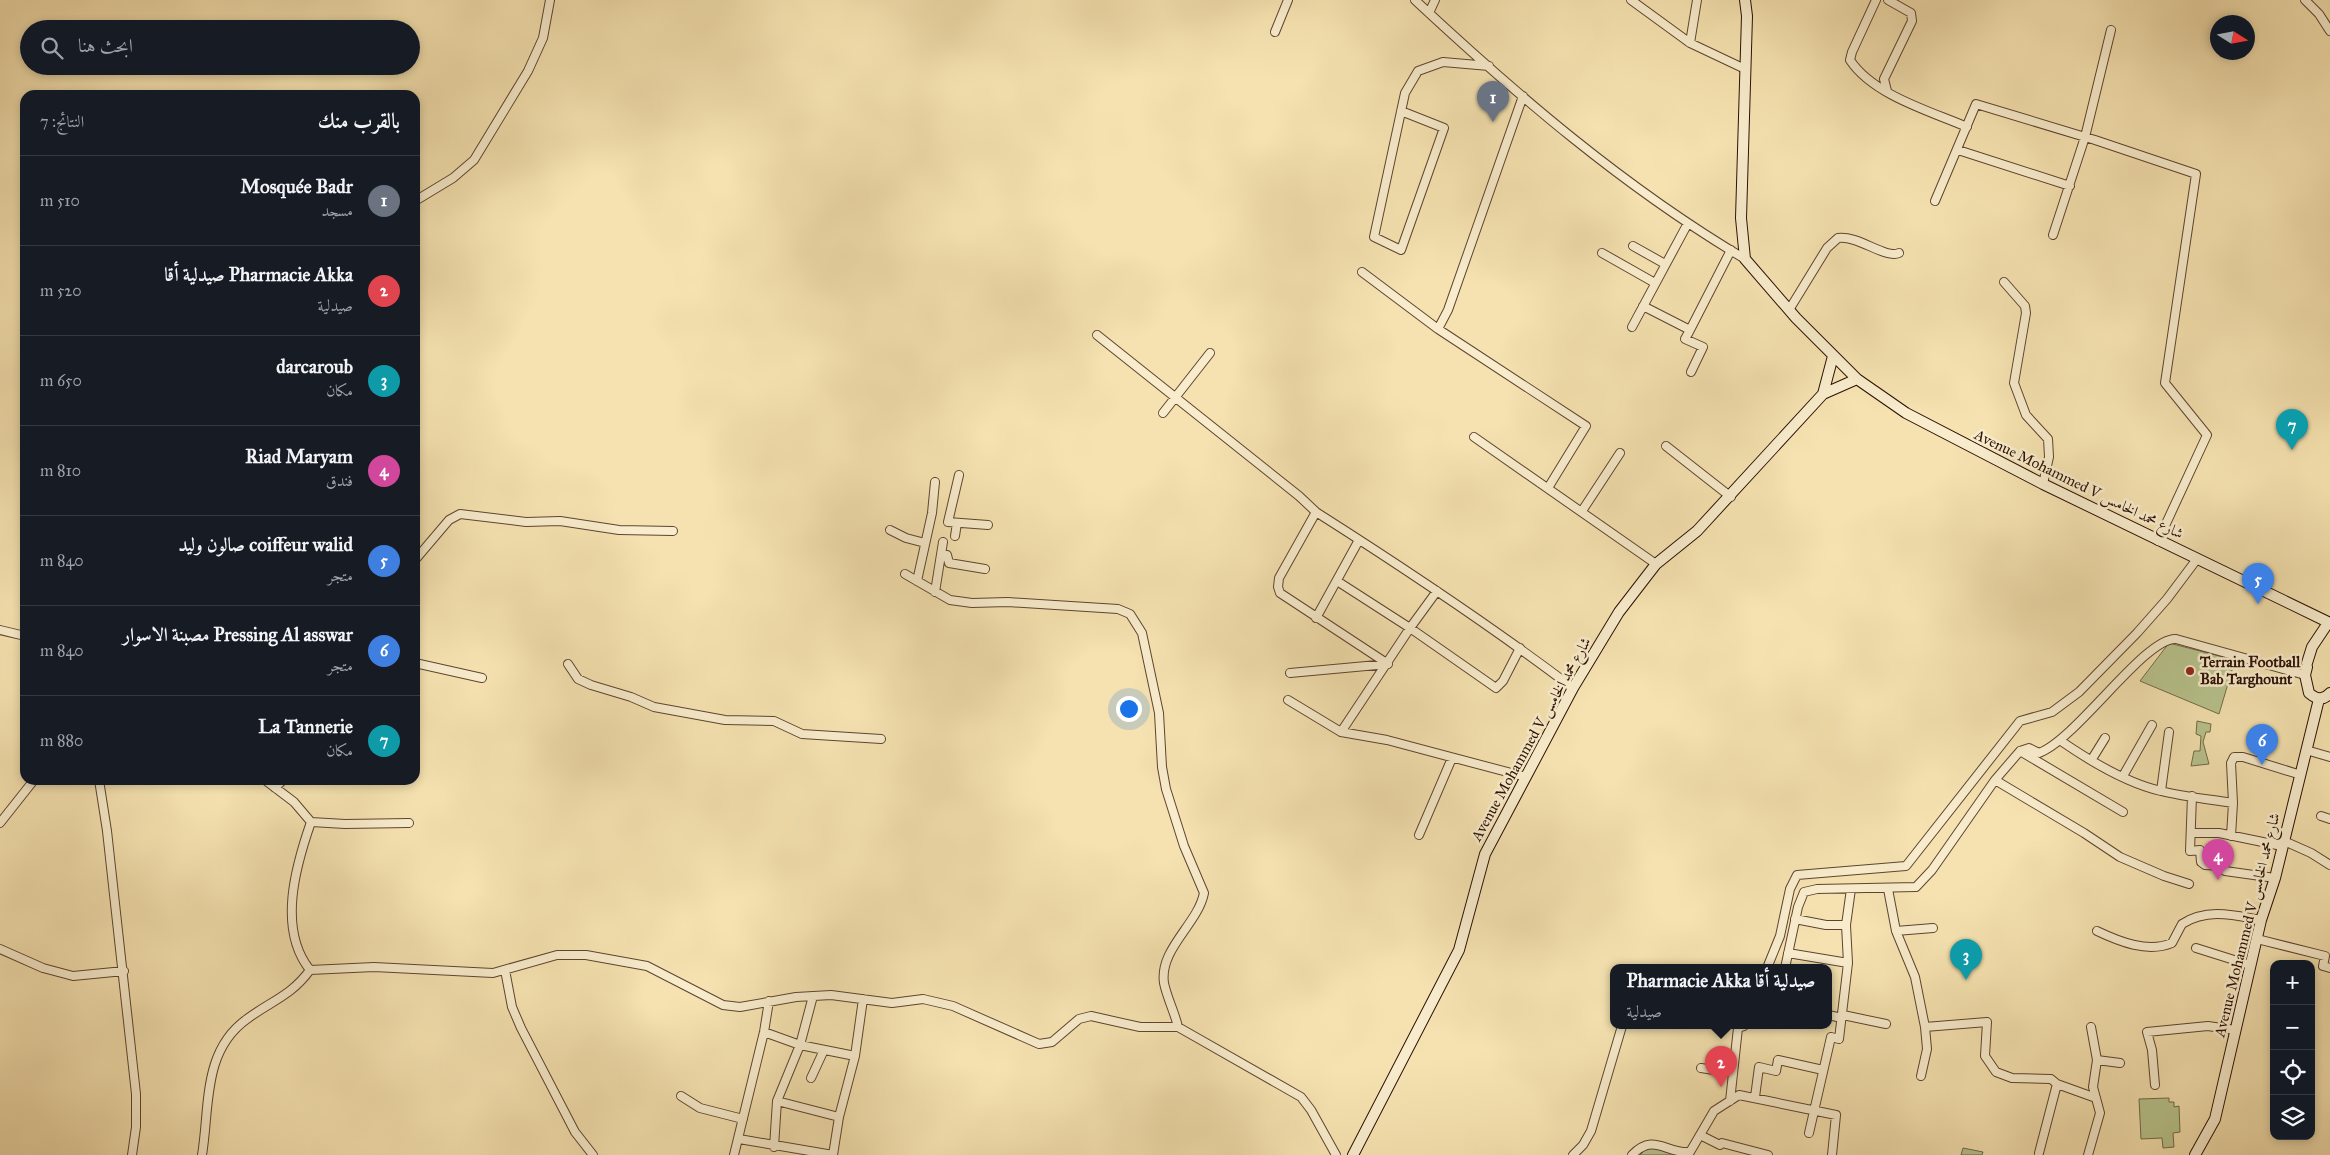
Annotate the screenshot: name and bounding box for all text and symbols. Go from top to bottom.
north arrow [2210,15,2255,60]
search box [20,20,420,75]
icon: search [38,34,66,62]
text: ابحث هنا [78,34,133,57]
pin: 1 [1477,81,1509,122]
text: بالقرب منك [318,108,400,134]
text: النتائج: 7 [40,112,84,131]
text: Mosquée Badr [241,175,353,198]
text: 510 m [40,191,80,210]
text: 1 [381,191,387,210]
text: مسجد [322,201,353,220]
text: Pharmacie Akka صيدلية أقا [164,263,353,286]
text: 520 m [40,281,82,300]
text: 2 [380,281,388,300]
text: صيدلية [318,296,353,315]
text: darcaroub [276,355,353,378]
text: 650 m [40,371,82,390]
text: 3 [381,371,387,390]
text: مكان [326,381,353,400]
pin: 7 [2276,409,2308,450]
street label: Avenue Mohammed V شارع محمد الخامس [1969,425,2186,546]
text: Riad Maryam [245,445,353,468]
text: 810 m [40,461,81,480]
text: 4 [380,461,388,480]
text: فندق [326,471,353,490]
text: coiffeur walid صالون وليد [178,533,353,556]
text: 840 m [40,551,84,570]
text: 5 [380,551,388,570]
pin: 5 [2242,563,2274,604]
text: متجر [328,566,353,585]
text: Pressing Al asswar مصبنة الاسوار [122,623,353,646]
street label: Avenue Mohammed V شارع محمد الخامس [1467,634,1598,847]
text: 840 m [40,641,84,660]
text: 6 [380,641,388,660]
place label: Terrain Football Bab Targhount [2199,653,2301,689]
text: متجر [328,656,353,675]
marker: Terrain Football Bab Targhount [2184,665,2196,677]
your location [1116,696,1142,722]
text: La Tannerie [258,715,353,738]
pin: 6 [2246,724,2278,765]
text: 880 m [40,731,83,750]
text: 7 [380,731,388,750]
text: مكان [326,741,353,760]
street label: Avenue Mohammed V شارع محمد الخامس [2210,811,2287,1041]
pin: 4 [2202,839,2234,880]
pin: 3 [1950,939,1982,980]
map controls [2270,960,2315,1140]
button: + [2270,960,2315,1005]
popup [1610,964,1832,1029]
text: Pharmacie Akka صيدلية أقا [1627,969,1815,992]
text: صيدلية [1627,1002,1662,1021]
button: − [2270,1005,2315,1050]
pin: 2 [1705,1046,1737,1087]
button: locate [2270,1050,2315,1095]
button: layers [2270,1095,2315,1140]

